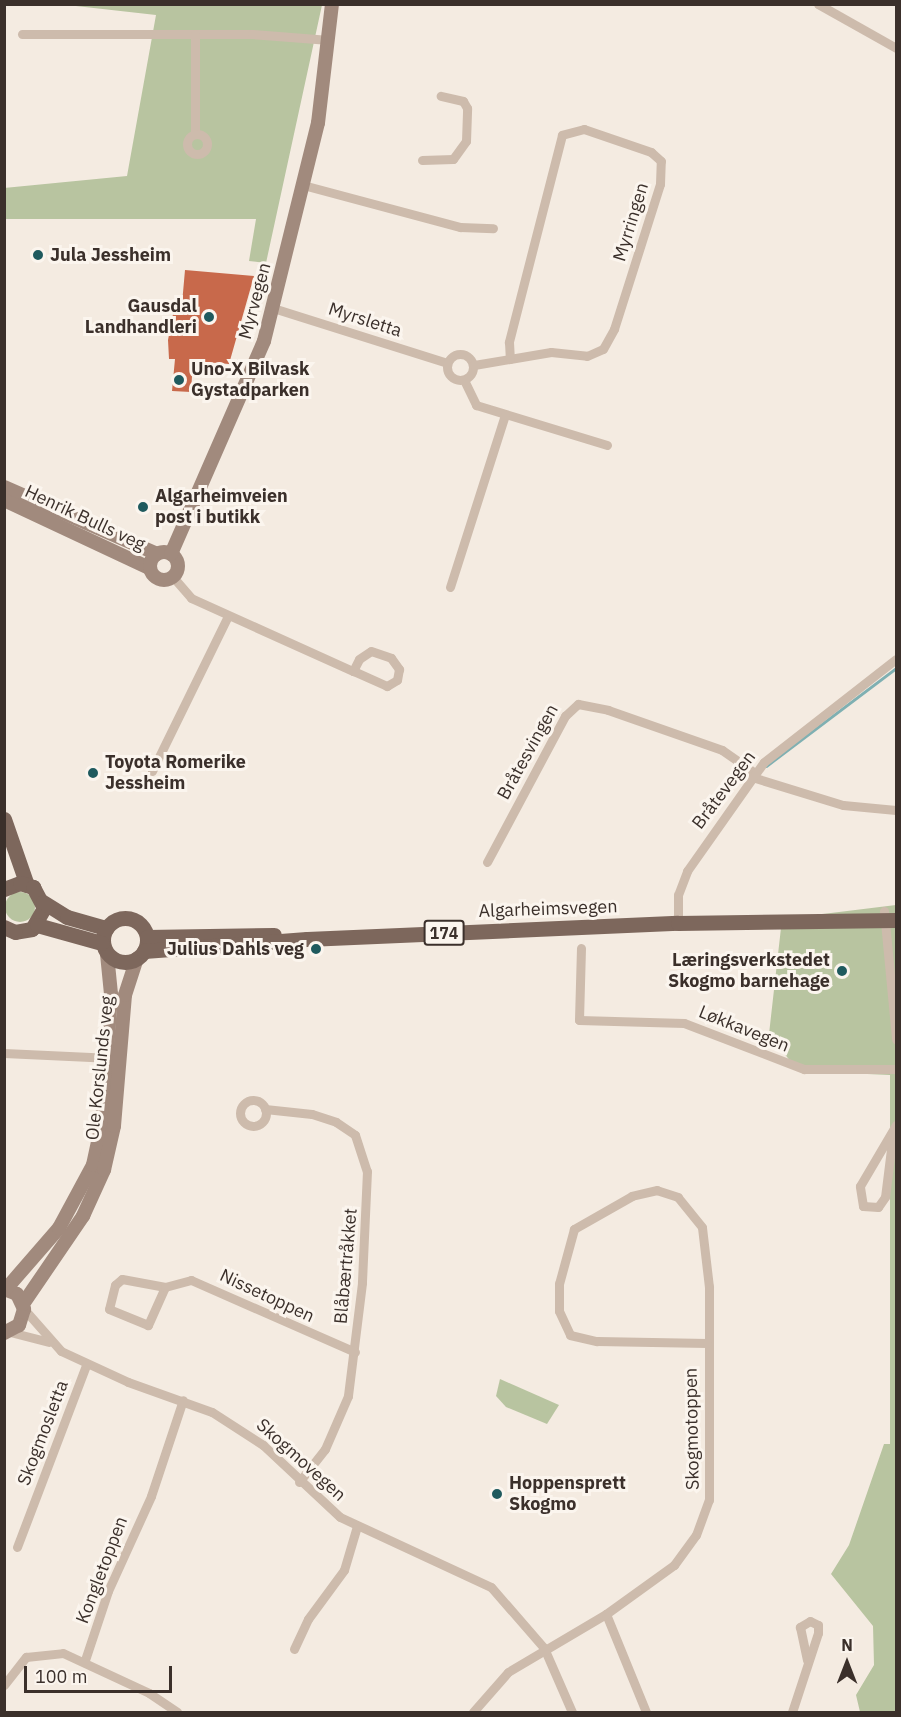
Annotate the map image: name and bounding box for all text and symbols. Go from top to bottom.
street label: Myrringen [609,180,653,264]
place label: Jula Jessheim [50,244,171,266]
marker: Jula Jessheim [31,248,45,262]
street label: Myrvegen [234,260,276,342]
place label: Gausdal Landhandleri [85,296,197,338]
street label: Myrsletta [326,298,404,342]
marker: Gausdal Landhandleri [202,310,216,324]
place label: Uno-X Bilvask Gystadparken [191,359,310,401]
marker: Uno-X Bilvask Gystadparken [172,373,186,387]
street label: Henrik Bulls veg [21,481,149,555]
place label: Algarheimveien post i butikk [155,486,288,528]
marker: Algarheimveien post i butikk [136,500,150,514]
street label: Bråtesvingen [493,701,563,803]
street label: Bråtevegen [688,747,760,833]
place label: Toyota Romerike Jessheim [105,752,246,795]
marker: Toyota Romerike Jessheim [86,766,100,780]
street label: Algarheimsvegen [478,896,618,922]
road number: 174 [423,920,465,946]
place label: Julius Dahls veg [167,938,304,960]
marker: Julius Dahls veg [309,942,323,956]
place label: Læringsverkstedet Skogmo barnehage [668,950,830,992]
marker: Læringsverkstedet Skogmo barnehage [835,964,849,978]
street label: Ole Korslunds veg [82,995,118,1141]
street label: Løkkavegen [696,1001,792,1057]
street label: Blåbærtråkket [330,1207,362,1325]
street label: Nissetoppen [216,1265,318,1327]
street label: Skogmotoppen [680,1368,704,1490]
street label: Skogmosletta [13,1377,73,1489]
street label: Skogmovegen [252,1414,350,1506]
place label: Hoppensprett Skogmo [509,1473,626,1516]
marker: Hoppensprett Skogmo [490,1487,504,1501]
street label: Kongletoppen [72,1513,132,1627]
north arrow [817,1633,877,1693]
text: N [841,1635,853,1655]
scale bar [27,1654,176,1692]
text: 100 m [35,1665,87,1688]

